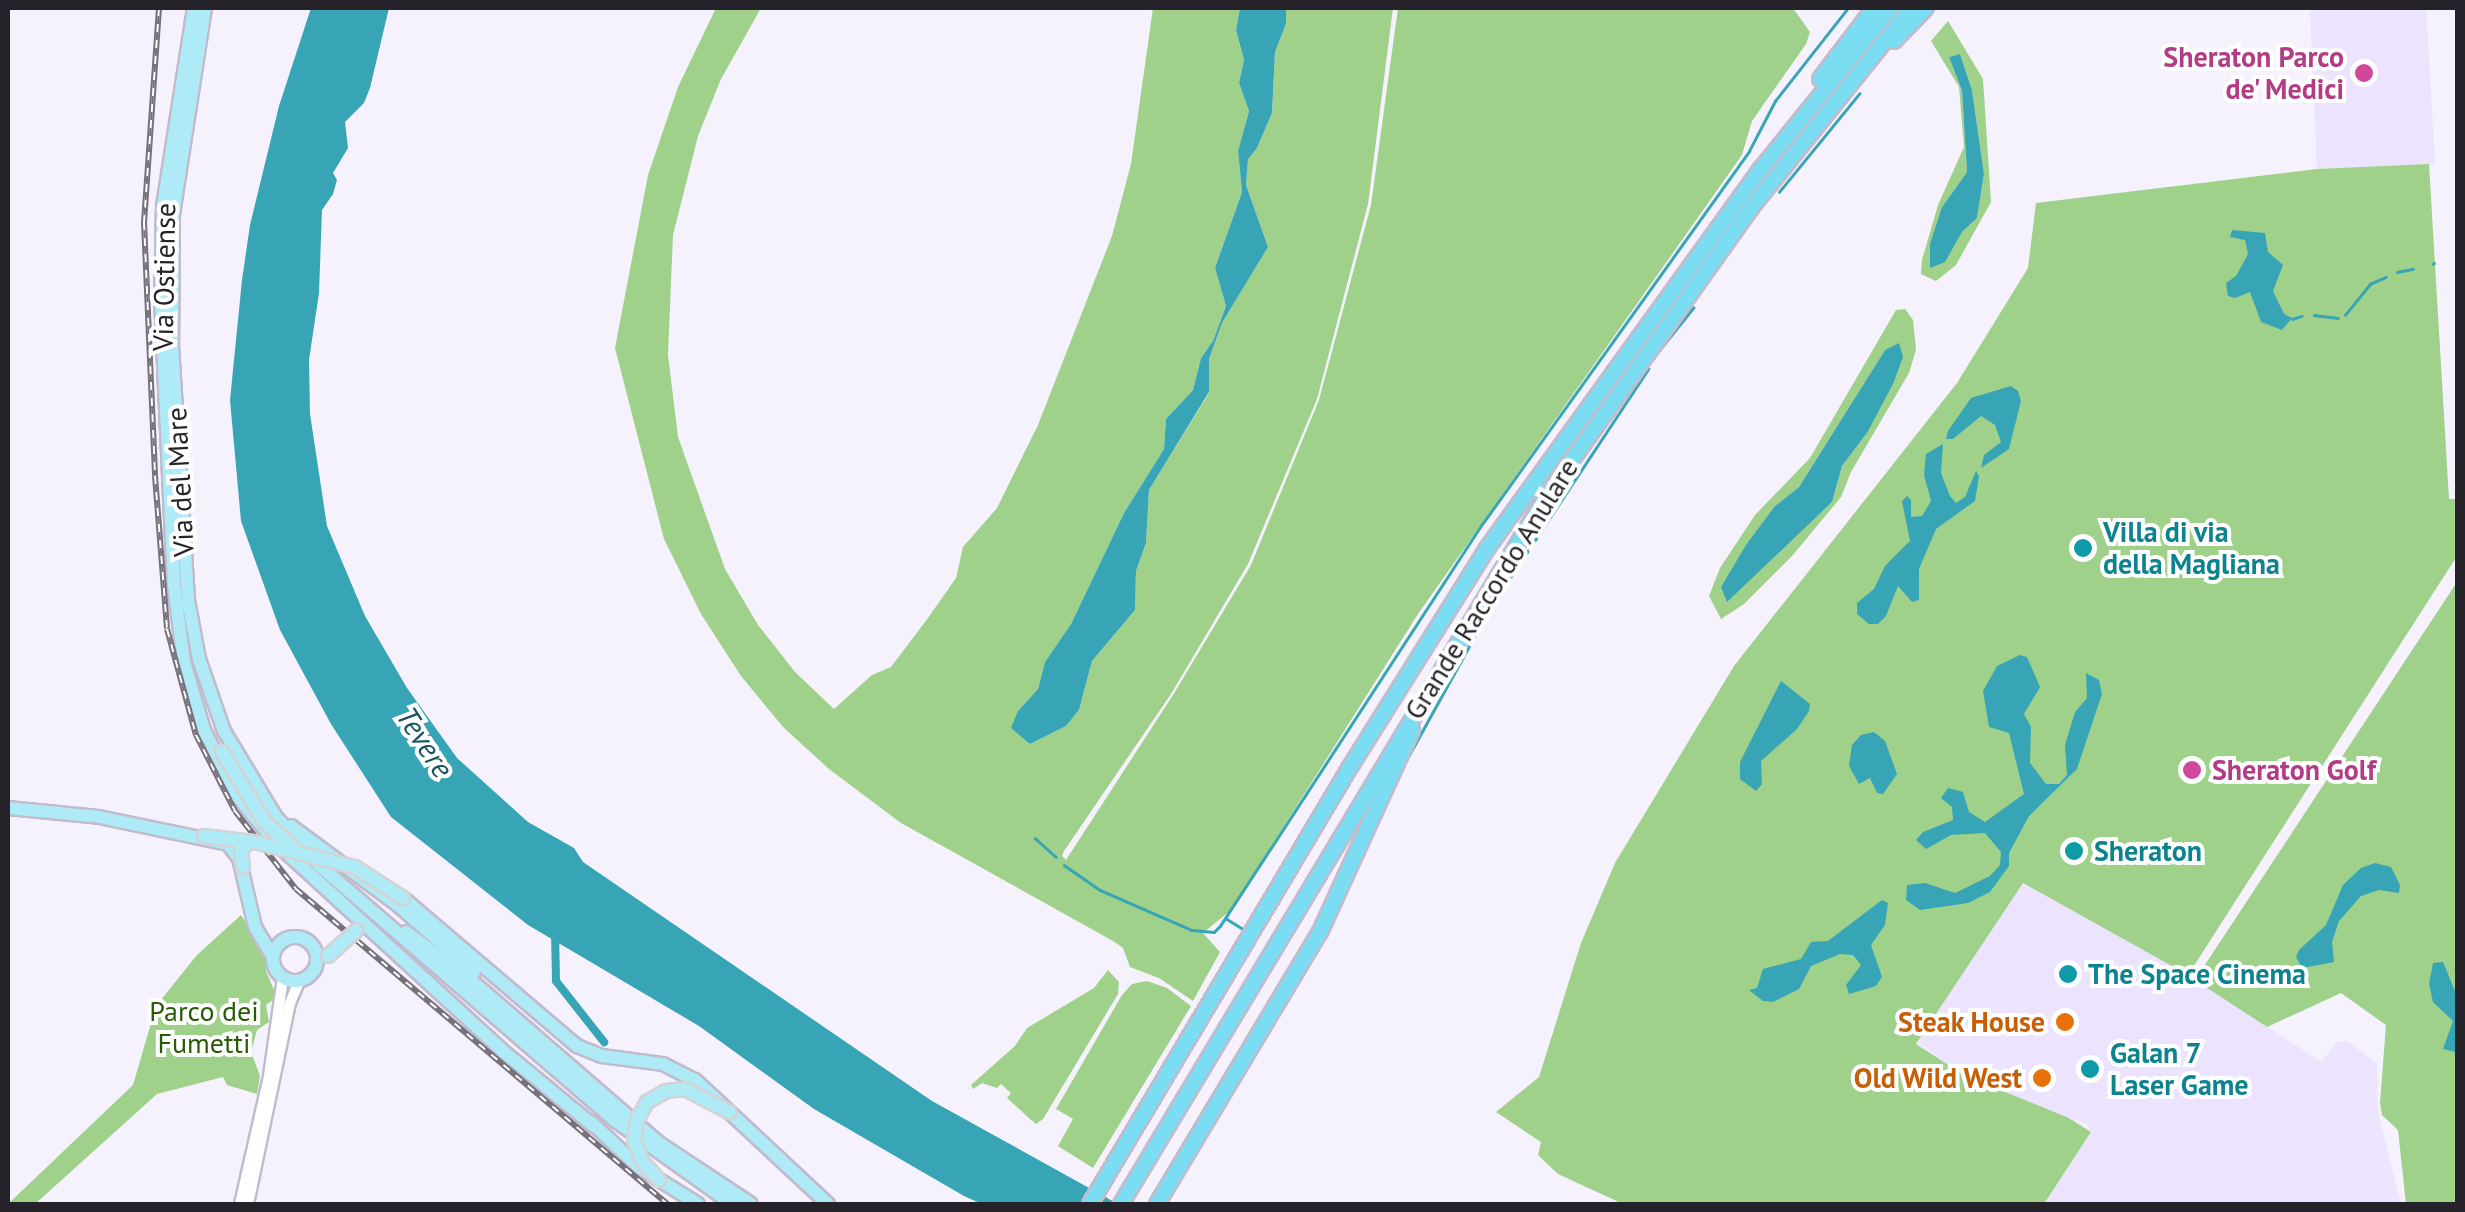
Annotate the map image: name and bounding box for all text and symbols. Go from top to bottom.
place label: Sheraton Parco de' Medici [2163,40,2344,106]
marker: Sheraton Parco de' Medici [2353,62,2375,84]
street label: Via Ostiense [146,203,182,351]
street label: Via del Mare [159,406,201,558]
street label: Grande Raccordo Anulare [1397,452,1585,726]
place label: Villa di via della Magliana [2103,515,2280,581]
marker: Villa di via della Magliana [2072,537,2094,559]
water label: Tevere [389,700,461,784]
place label: Sheraton Golf [2212,753,2376,787]
marker: Sheraton Golf [2181,759,2203,781]
place label: Sheraton [2094,834,2202,868]
marker: Sheraton [2063,840,2085,862]
place label: The Space Cinema [2088,957,2306,991]
marker: The Space Cinema [2057,963,2079,985]
park label: Parco dei Fumetti [149,994,259,1060]
place label: Steak House [1897,1005,2045,1039]
marker: Steak House [2054,1011,2076,1033]
place label: Galan 7 Laser Game [2110,1036,2249,1102]
marker: Galan 7 Laser Game [2079,1058,2101,1080]
place label: Old Wild West [1852,1061,2022,1095]
marker: Old Wild West [2031,1067,2053,1089]

